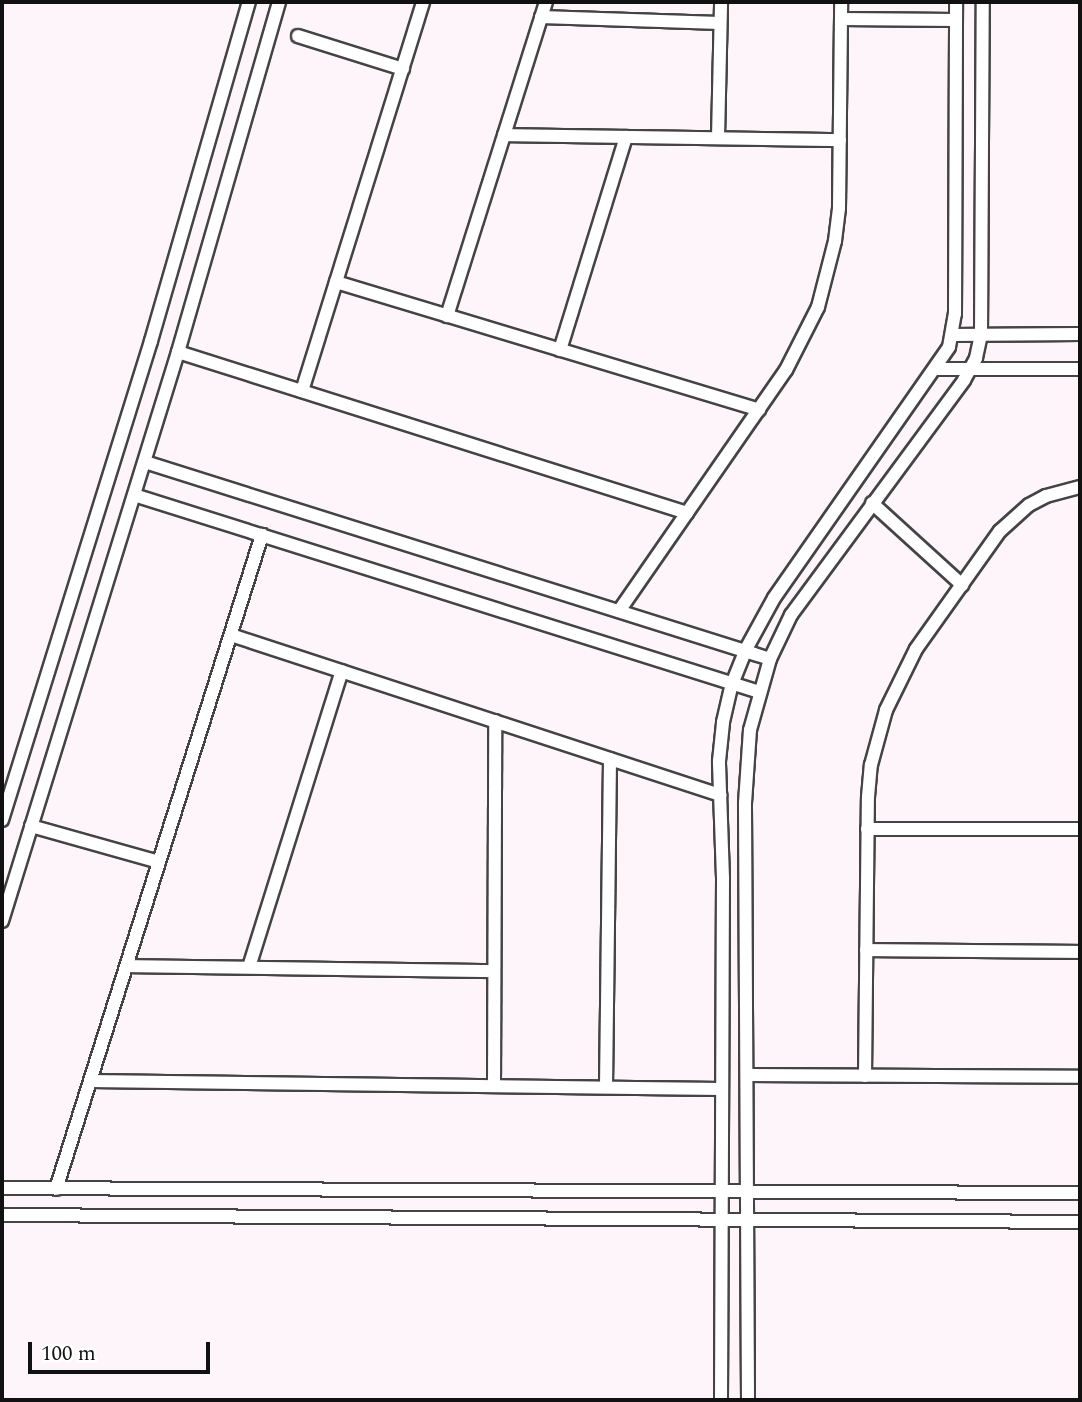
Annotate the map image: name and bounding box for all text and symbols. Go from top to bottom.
scale bar [32,1328,214,1372]
text: 100 m [41,1338,96,1370]

